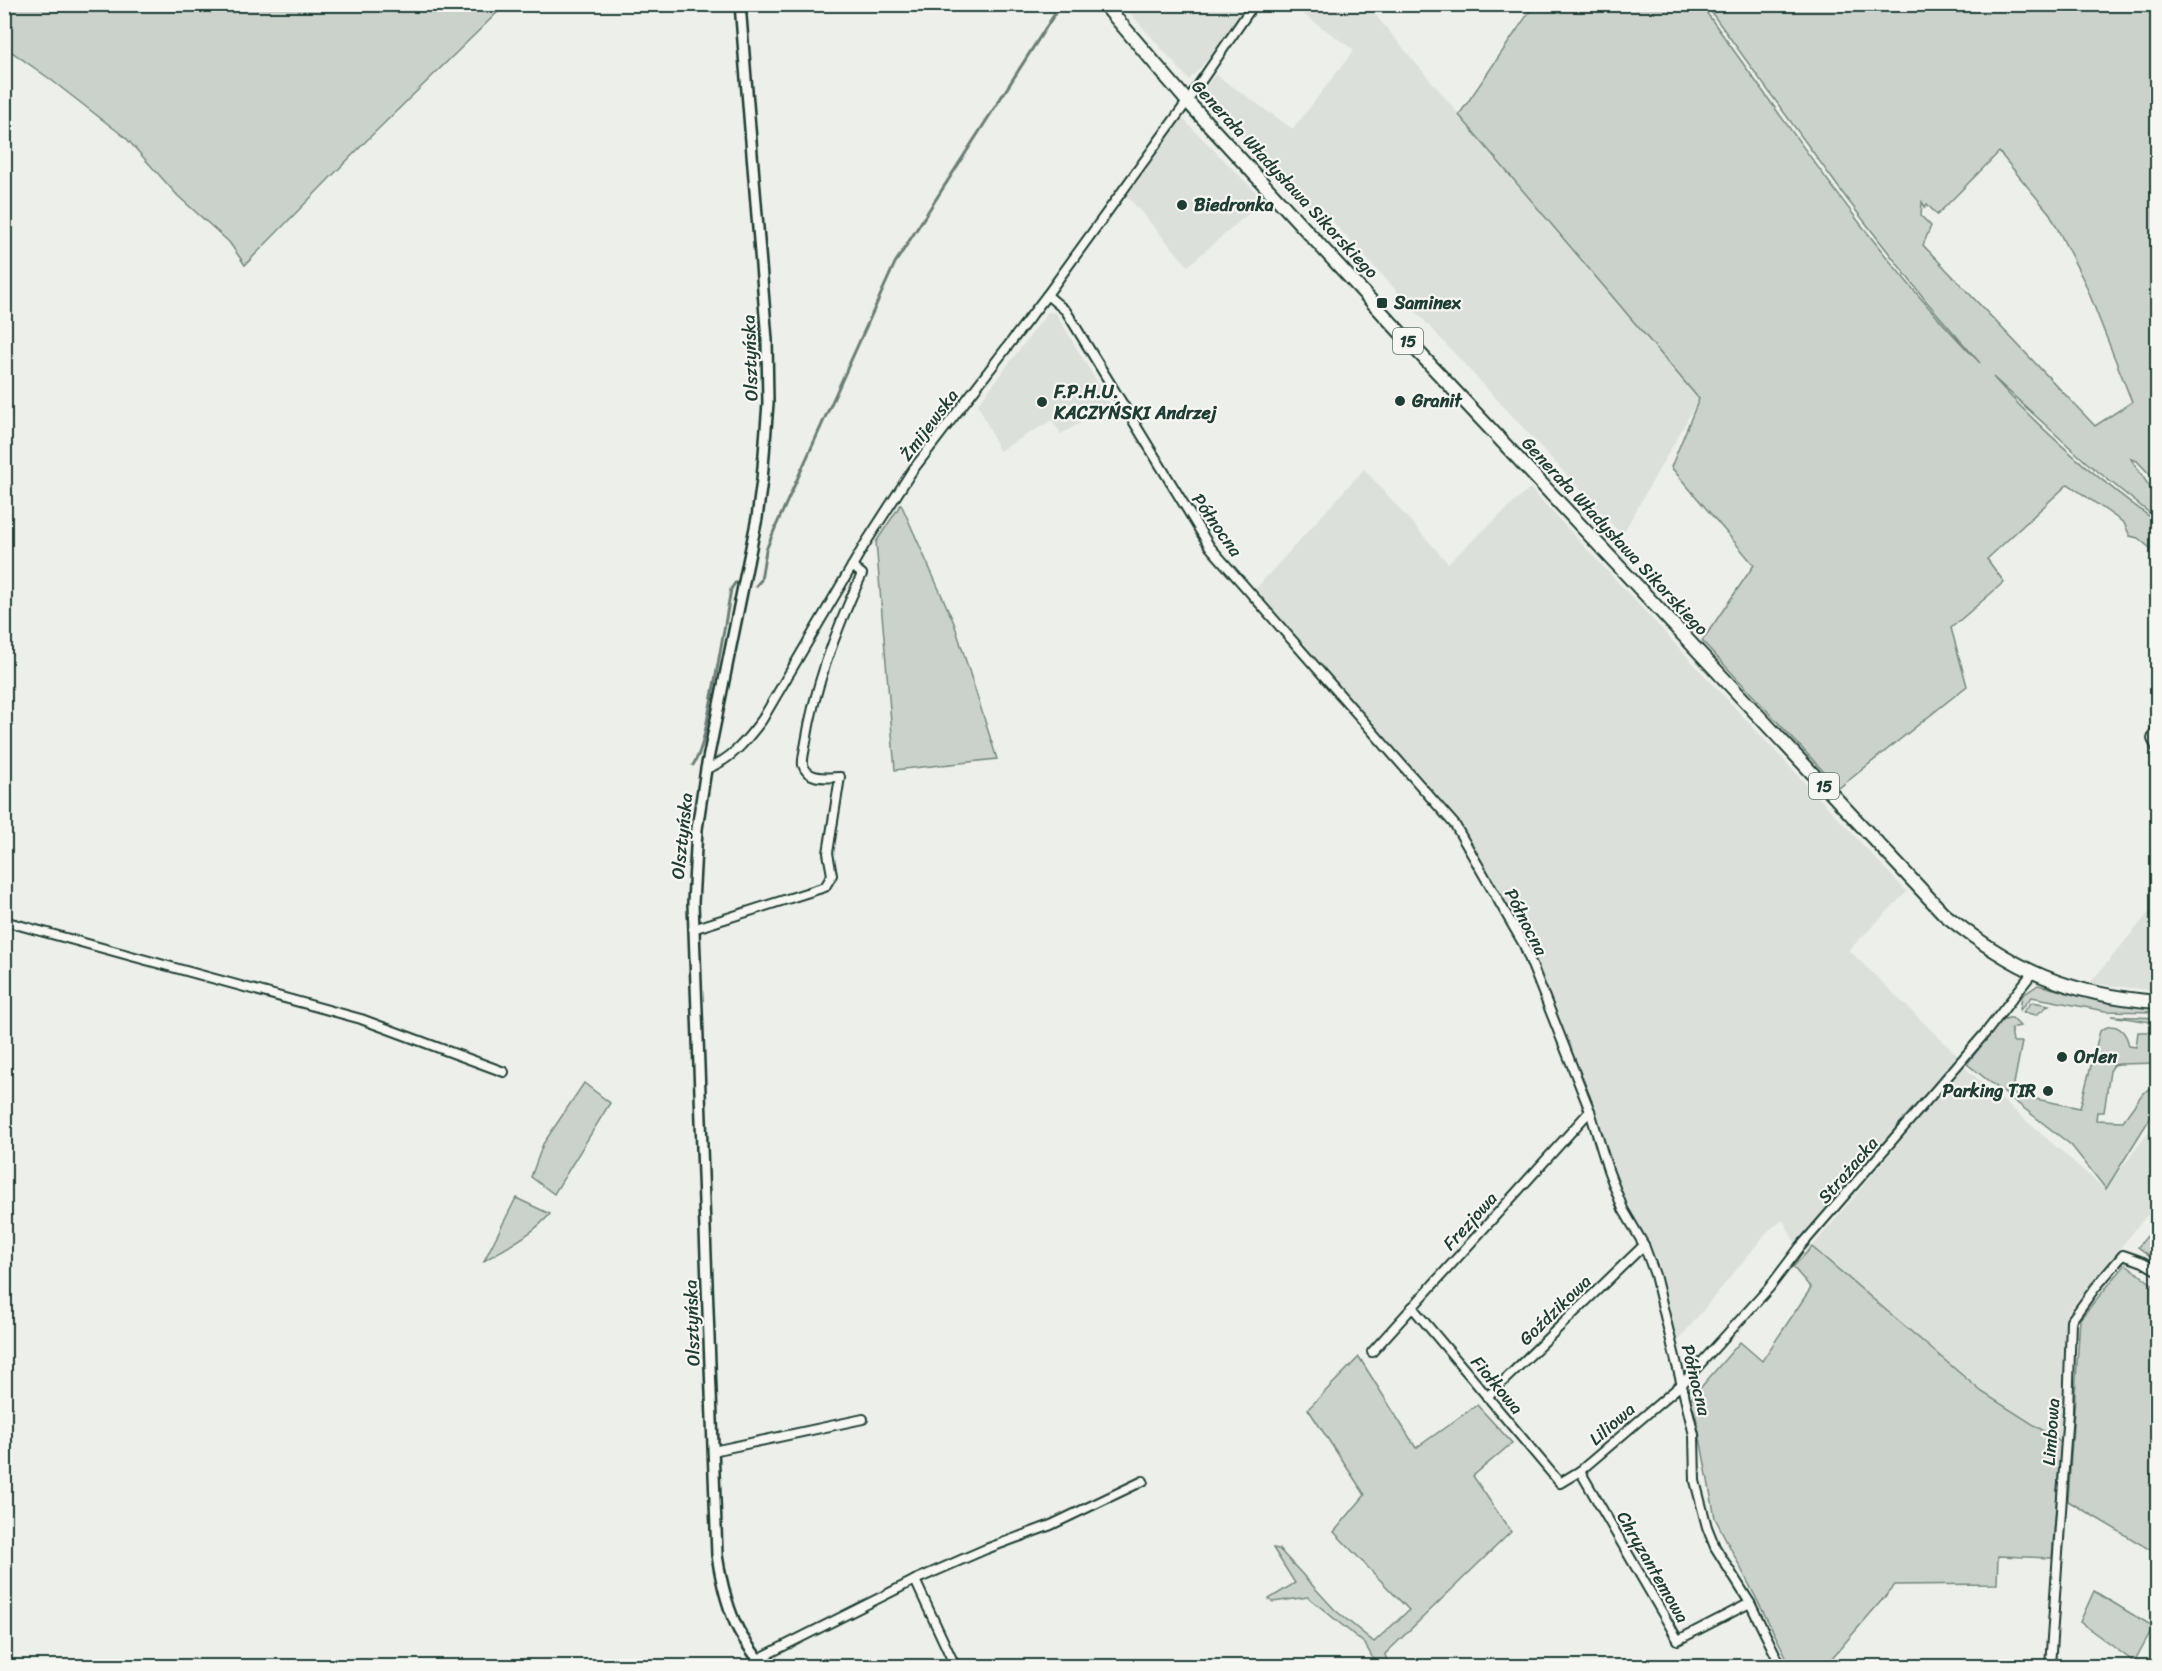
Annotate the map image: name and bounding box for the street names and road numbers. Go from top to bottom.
street label: Generała Władysława Sikorskiego [1183,72,1387,286]
street label: Olsztyńska [733,314,767,402]
road number: 15 [1393,328,1423,354]
street label: Żmijewska [891,382,967,468]
street label: Generała Władysława Sikorskiego [1513,429,1717,643]
street label: Północna [1183,486,1251,565]
road number: 15 [1809,773,1839,799]
street label: Olsztyńska [662,791,702,881]
street label: Północna [1495,882,1557,962]
street label: Strażacka [1809,1129,1887,1211]
street label: Frezjowa [1434,1184,1506,1258]
street label: Goździkowa [1511,1267,1599,1353]
street label: Olsztyńska [675,1279,709,1367]
street label: Północna [1672,1341,1721,1420]
street label: Fiołkowa [1462,1348,1532,1422]
street label: Liliowa [1581,1394,1643,1454]
street label: Limbowa [2033,1397,2069,1467]
street label: Chryzantemowa [1608,1505,1698,1629]

